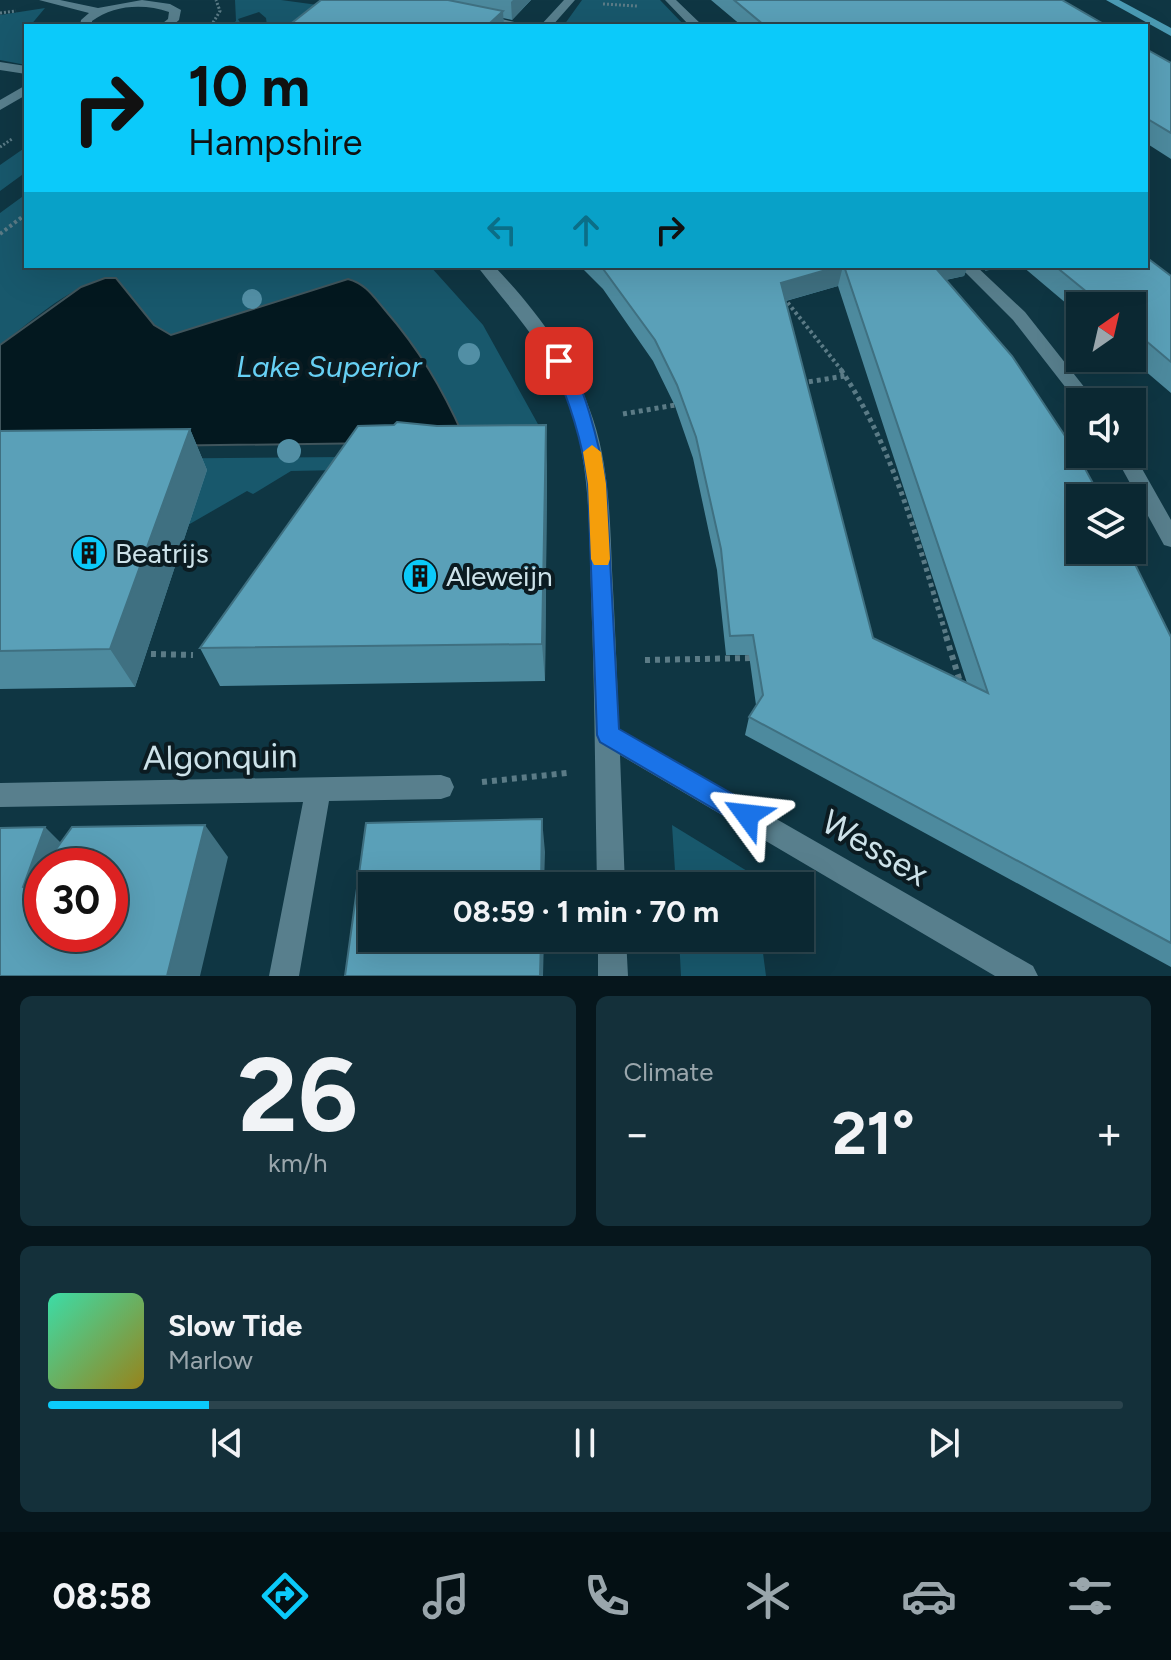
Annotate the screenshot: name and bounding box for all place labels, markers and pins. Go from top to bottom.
pin [525,327,593,395]
building icon: Beatrijs [70,534,108,572]
place label: Beatrijs [115,536,209,570]
building icon: Aleweijn [401,557,439,595]
place label: Aleweijn [446,559,553,593]

